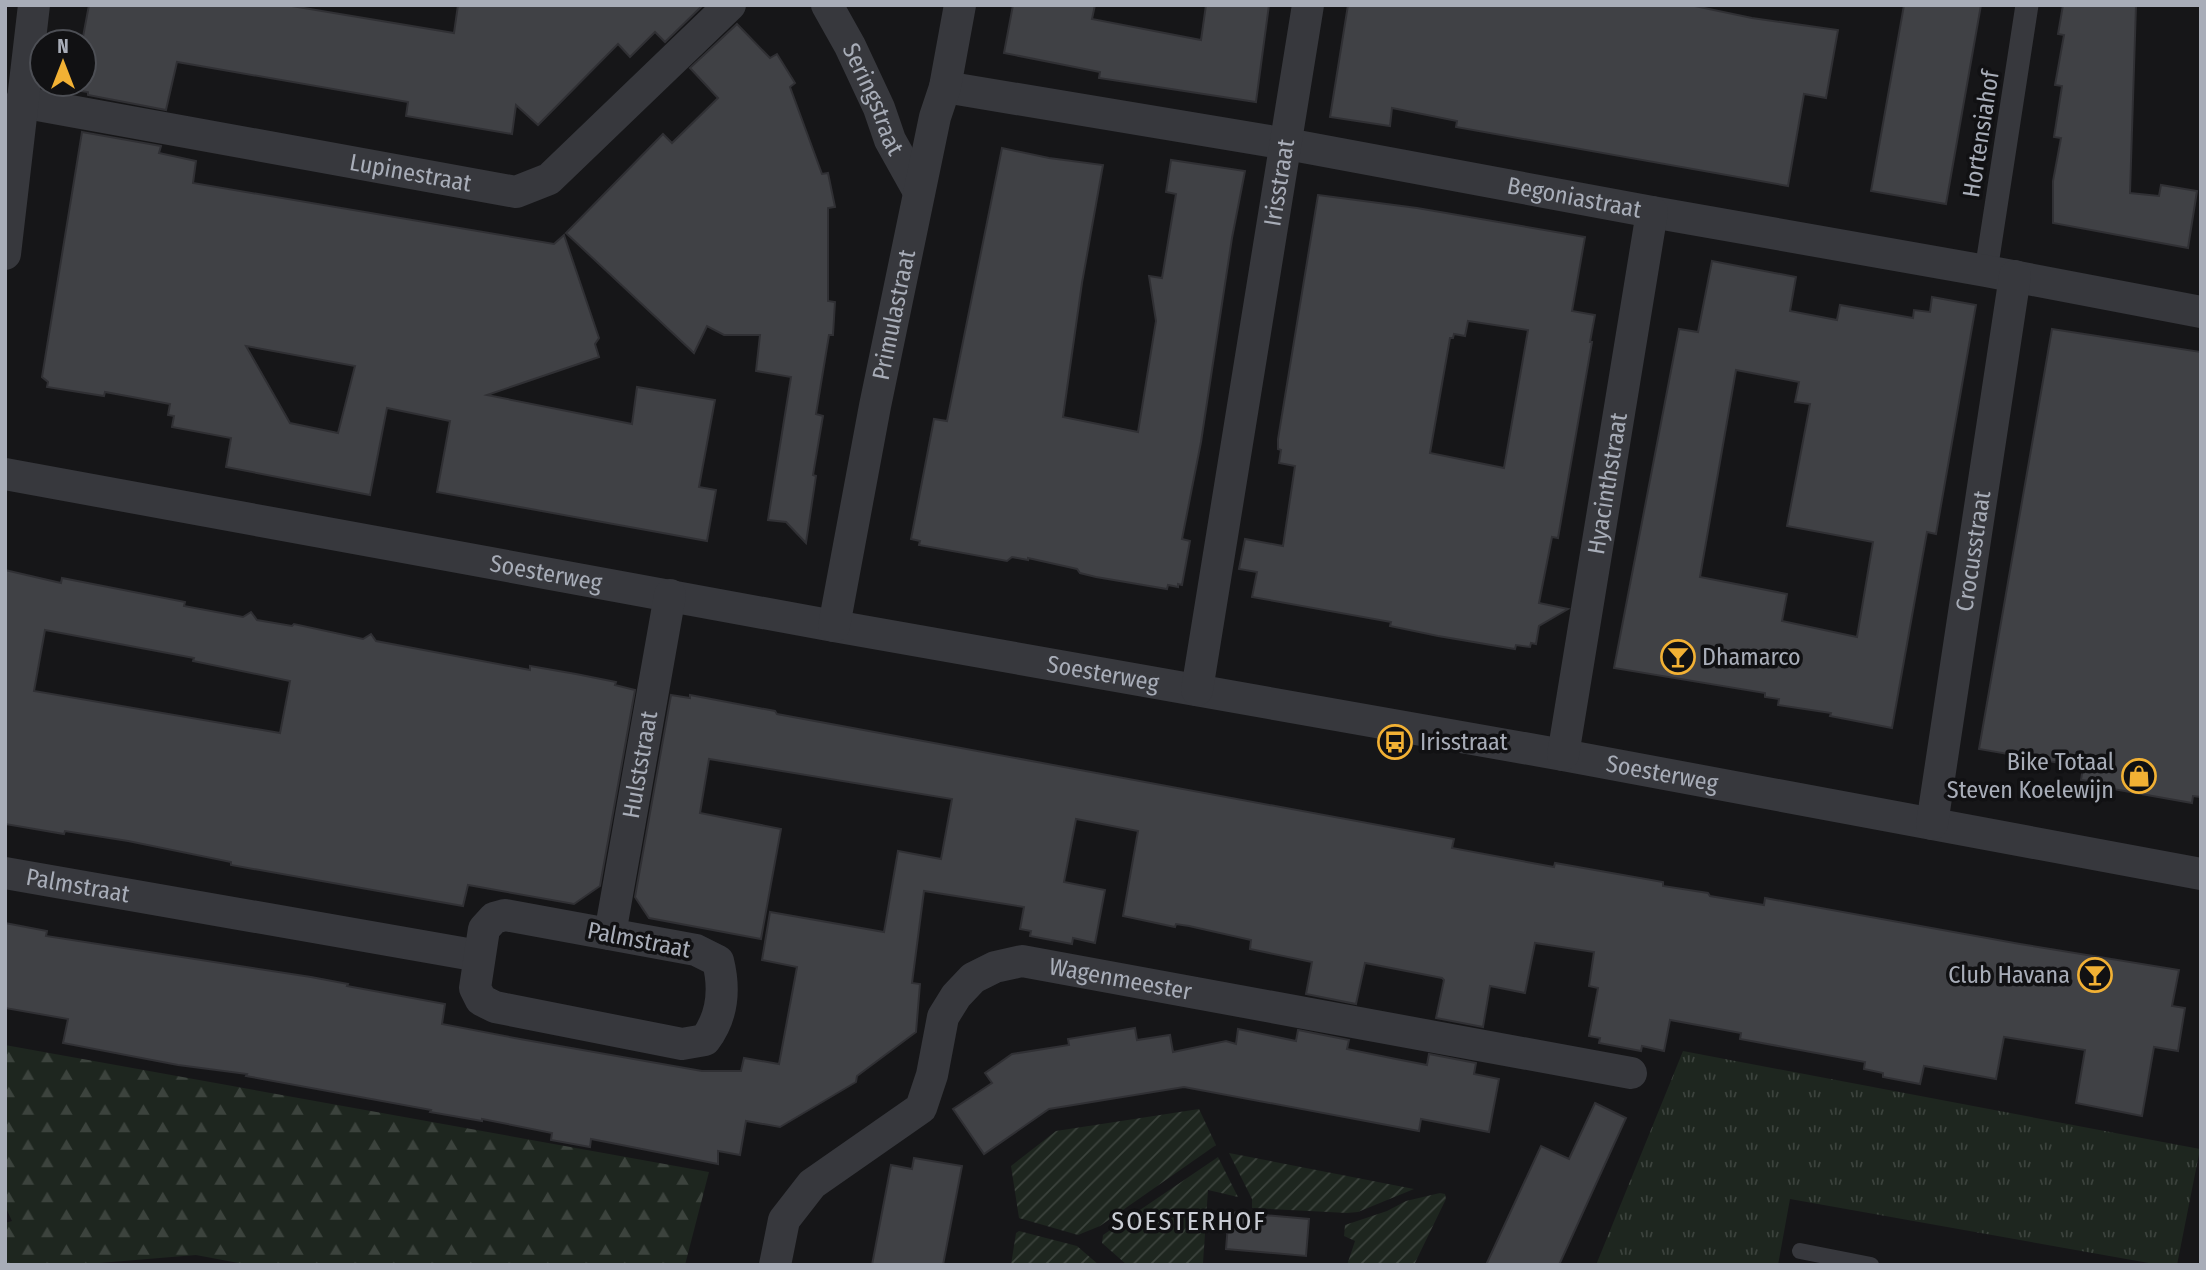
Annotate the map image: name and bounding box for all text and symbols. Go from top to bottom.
north arrow [28,28,98,98]
text: N [57,35,69,58]
street label: Seringstraat [837,39,910,160]
street label: Hortensiahof [1957,67,2005,200]
street label: Irisstraat [1258,137,1300,228]
street label: Lupinestraat [347,148,474,198]
street label: Begoniastraat [1505,171,1644,224]
street label: Primulastraat [867,247,921,382]
street label: Hyacinthstraat [1582,411,1633,557]
street label: Crocusstraat [1950,489,1996,613]
street label: Soesterweg [488,549,605,597]
bar icon: Dhamarco [1659,638,1697,676]
place label: Dhamarco [1702,643,1801,671]
street label: Soesterweg [1045,650,1162,697]
street label: Hulststraat [617,709,663,821]
bus stop icon: Irisstraat [1376,723,1414,761]
place label: Irisstraat [1420,728,1508,756]
place label: Bike Totaal Steven Koelewijn [1947,748,2114,804]
street label: Soesterweg [1604,749,1721,798]
shop icon: Bike Totaal Steven Koelewijn [2120,757,2158,795]
street label: Palmstraat [24,863,132,909]
street label: Palmstraat [585,916,693,964]
street label: Wagenmeester [1047,952,1195,1006]
bar icon: Club Havana [2076,956,2114,994]
place label: Club Havana [1948,961,2070,989]
district label: SOESTERHOF [1111,1206,1267,1237]

